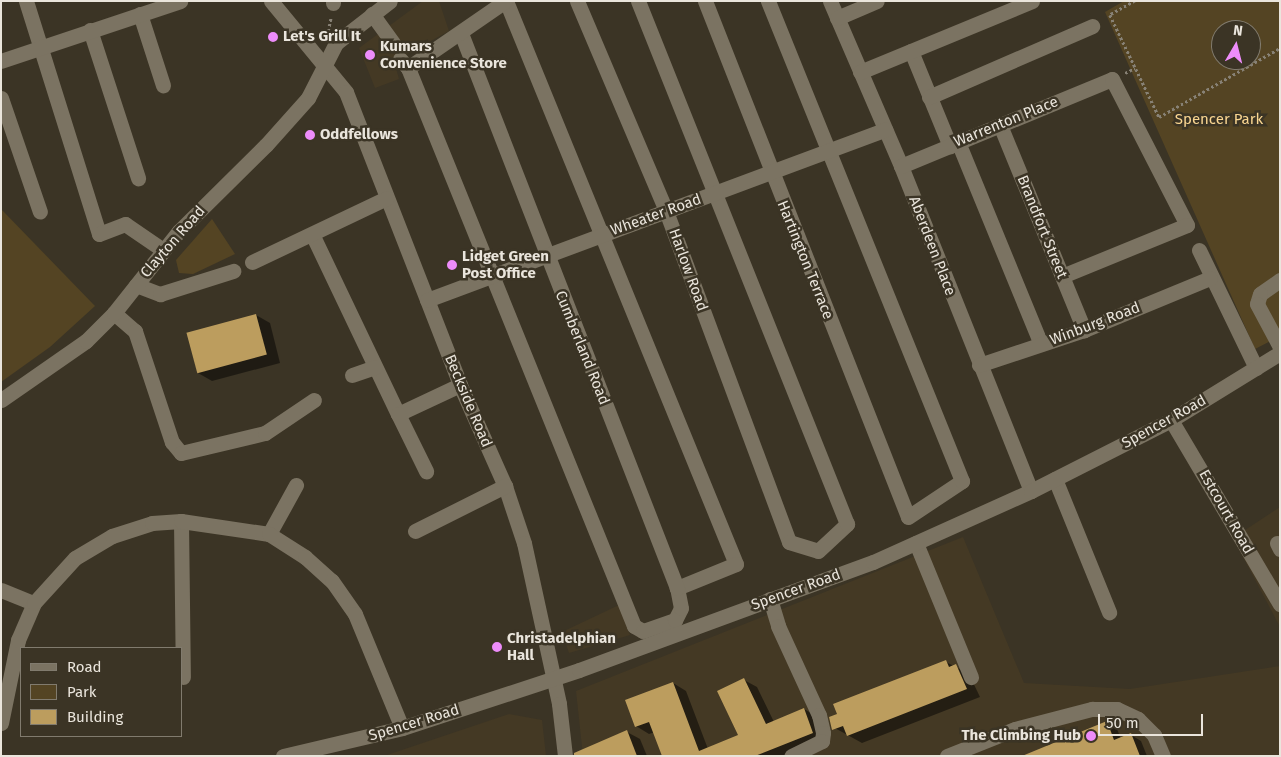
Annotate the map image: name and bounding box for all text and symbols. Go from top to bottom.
north arrow [1211,20,1261,70]
text: N [1232,22,1244,40]
place label: Let's Grill It [283,28,361,46]
marker: Let's Grill It [267,31,279,43]
place label: Kumars Convenience Store [380,37,507,72]
marker: Kumars Convenience Store [364,49,376,61]
street label: Warrenton Place [951,93,1061,151]
park label: Spencer Park [1175,111,1263,129]
place label: Oddfellows [320,126,398,144]
marker: Oddfellows [304,129,316,141]
street label: Brandfort Street [1013,173,1071,281]
street label: Wheater Road [608,190,704,240]
street label: Aberdeen Place [905,194,959,298]
street label: Hartington Terrace [773,198,837,322]
street label: Clayton Road [137,202,209,282]
street label: Harlow Road [665,226,711,314]
place label: Lidget Green Post Office [462,247,549,282]
marker: Lidget Green Post Office [446,259,458,271]
street label: Cumberland Road [551,288,613,408]
street label: Winburg Road [1047,299,1143,349]
street label: Beckside Road [440,352,496,450]
street label: Spencer Road [1119,391,1209,453]
street label: Estcourt Road [1195,467,1257,557]
street label: Spencer Road [749,566,843,614]
place label: Christadelphian Hall [507,629,616,664]
marker: Christadelphian Hall [491,641,503,653]
legend [20,647,182,737]
text: Road [67,658,102,676]
text: Park [67,683,97,701]
street label: Spencer Road [367,701,461,745]
scale bar [1101,704,1206,736]
text: Building [67,708,123,726]
text: 50 m [1106,714,1139,732]
place label: The Climbing Hub [961,727,1081,745]
marker: The Climbing Hub [1085,730,1097,742]

